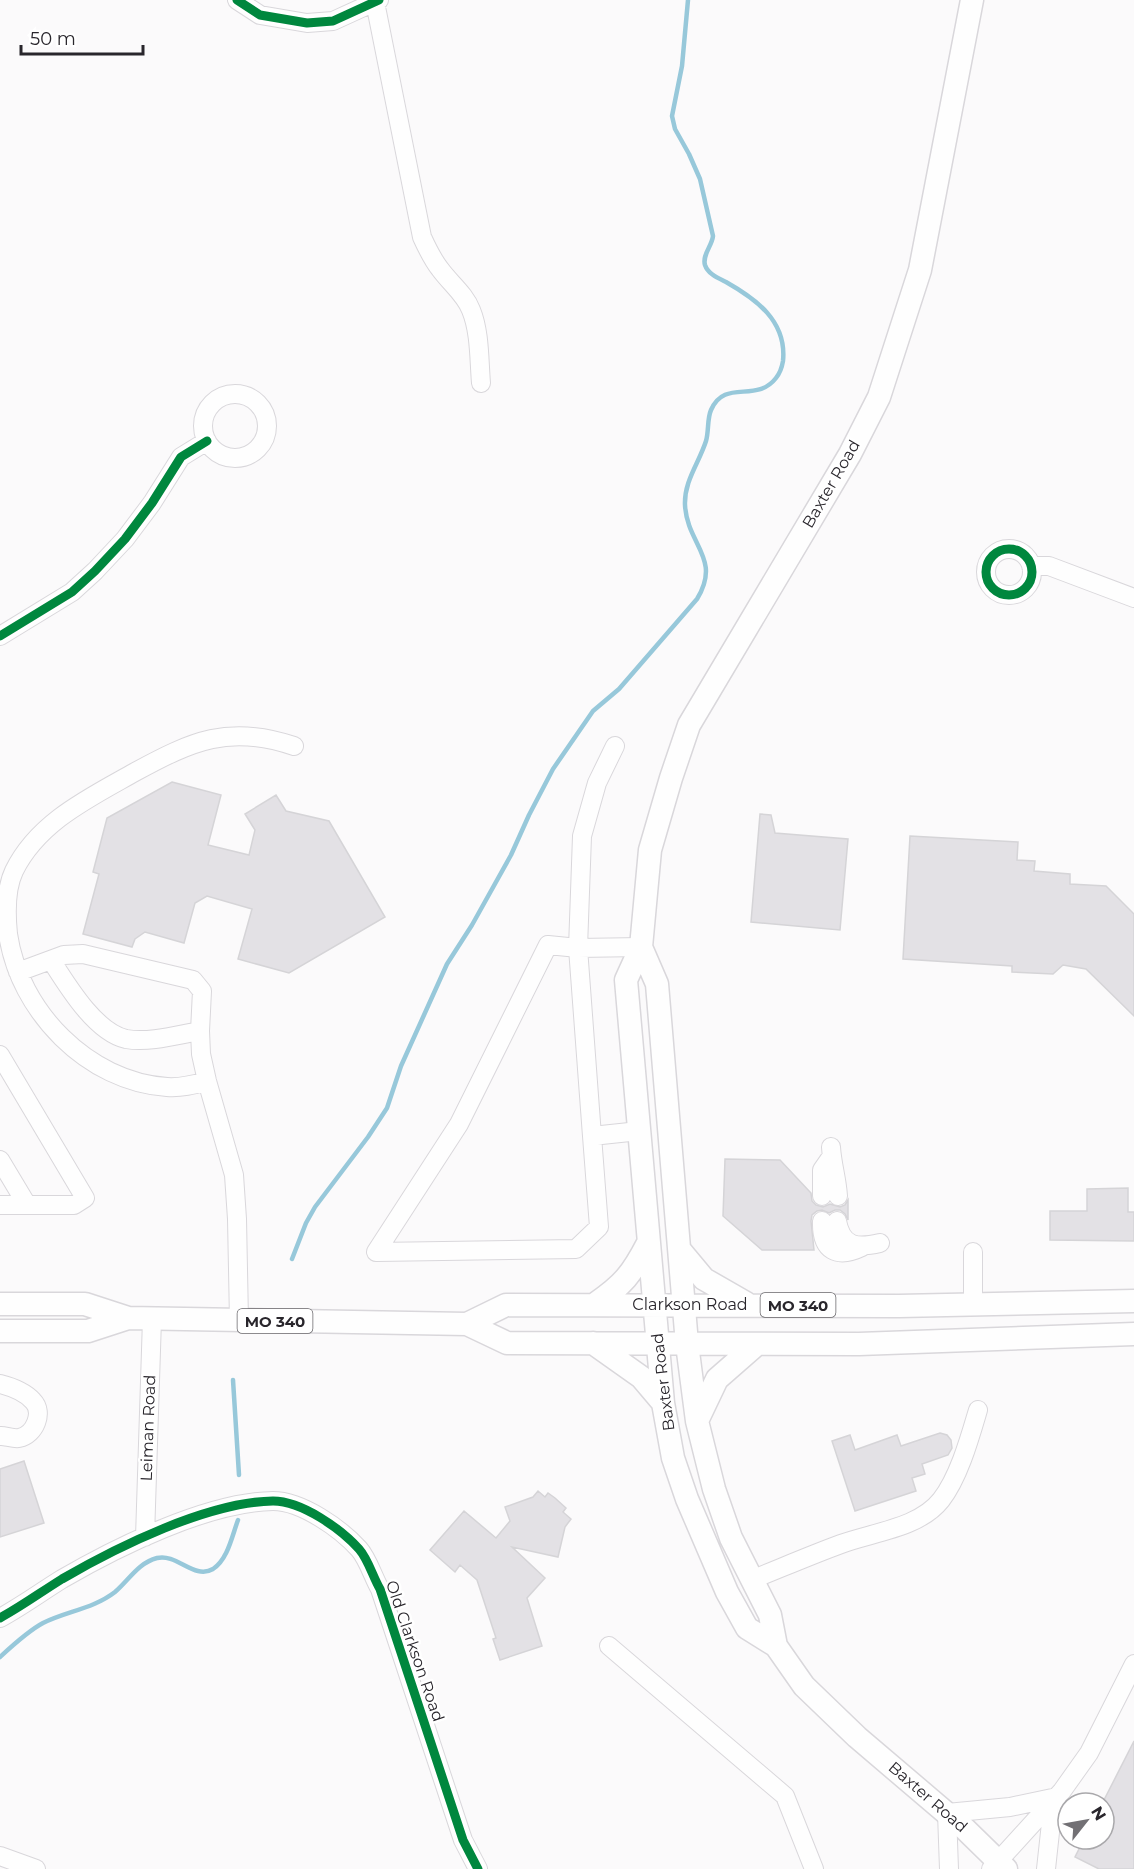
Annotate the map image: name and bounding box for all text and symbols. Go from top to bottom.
scale bar [21,18,142,56]
text: 50 m [30,28,76,50]
street label: Baxter Road [798,437,864,531]
road number: MO 340 [760,1293,836,1317]
street label: Clarkson Road [632,1295,748,1314]
road number: MO 340 [238,1309,312,1333]
street label: Baxter Road [648,1332,678,1432]
street label: Leiman Road [137,1374,159,1482]
street label: Old Clarkson Road [382,1578,448,1724]
street label: Baxter Road [885,1758,971,1836]
north arrow [1056,1791,1116,1851]
text: N [1087,1803,1110,1824]

